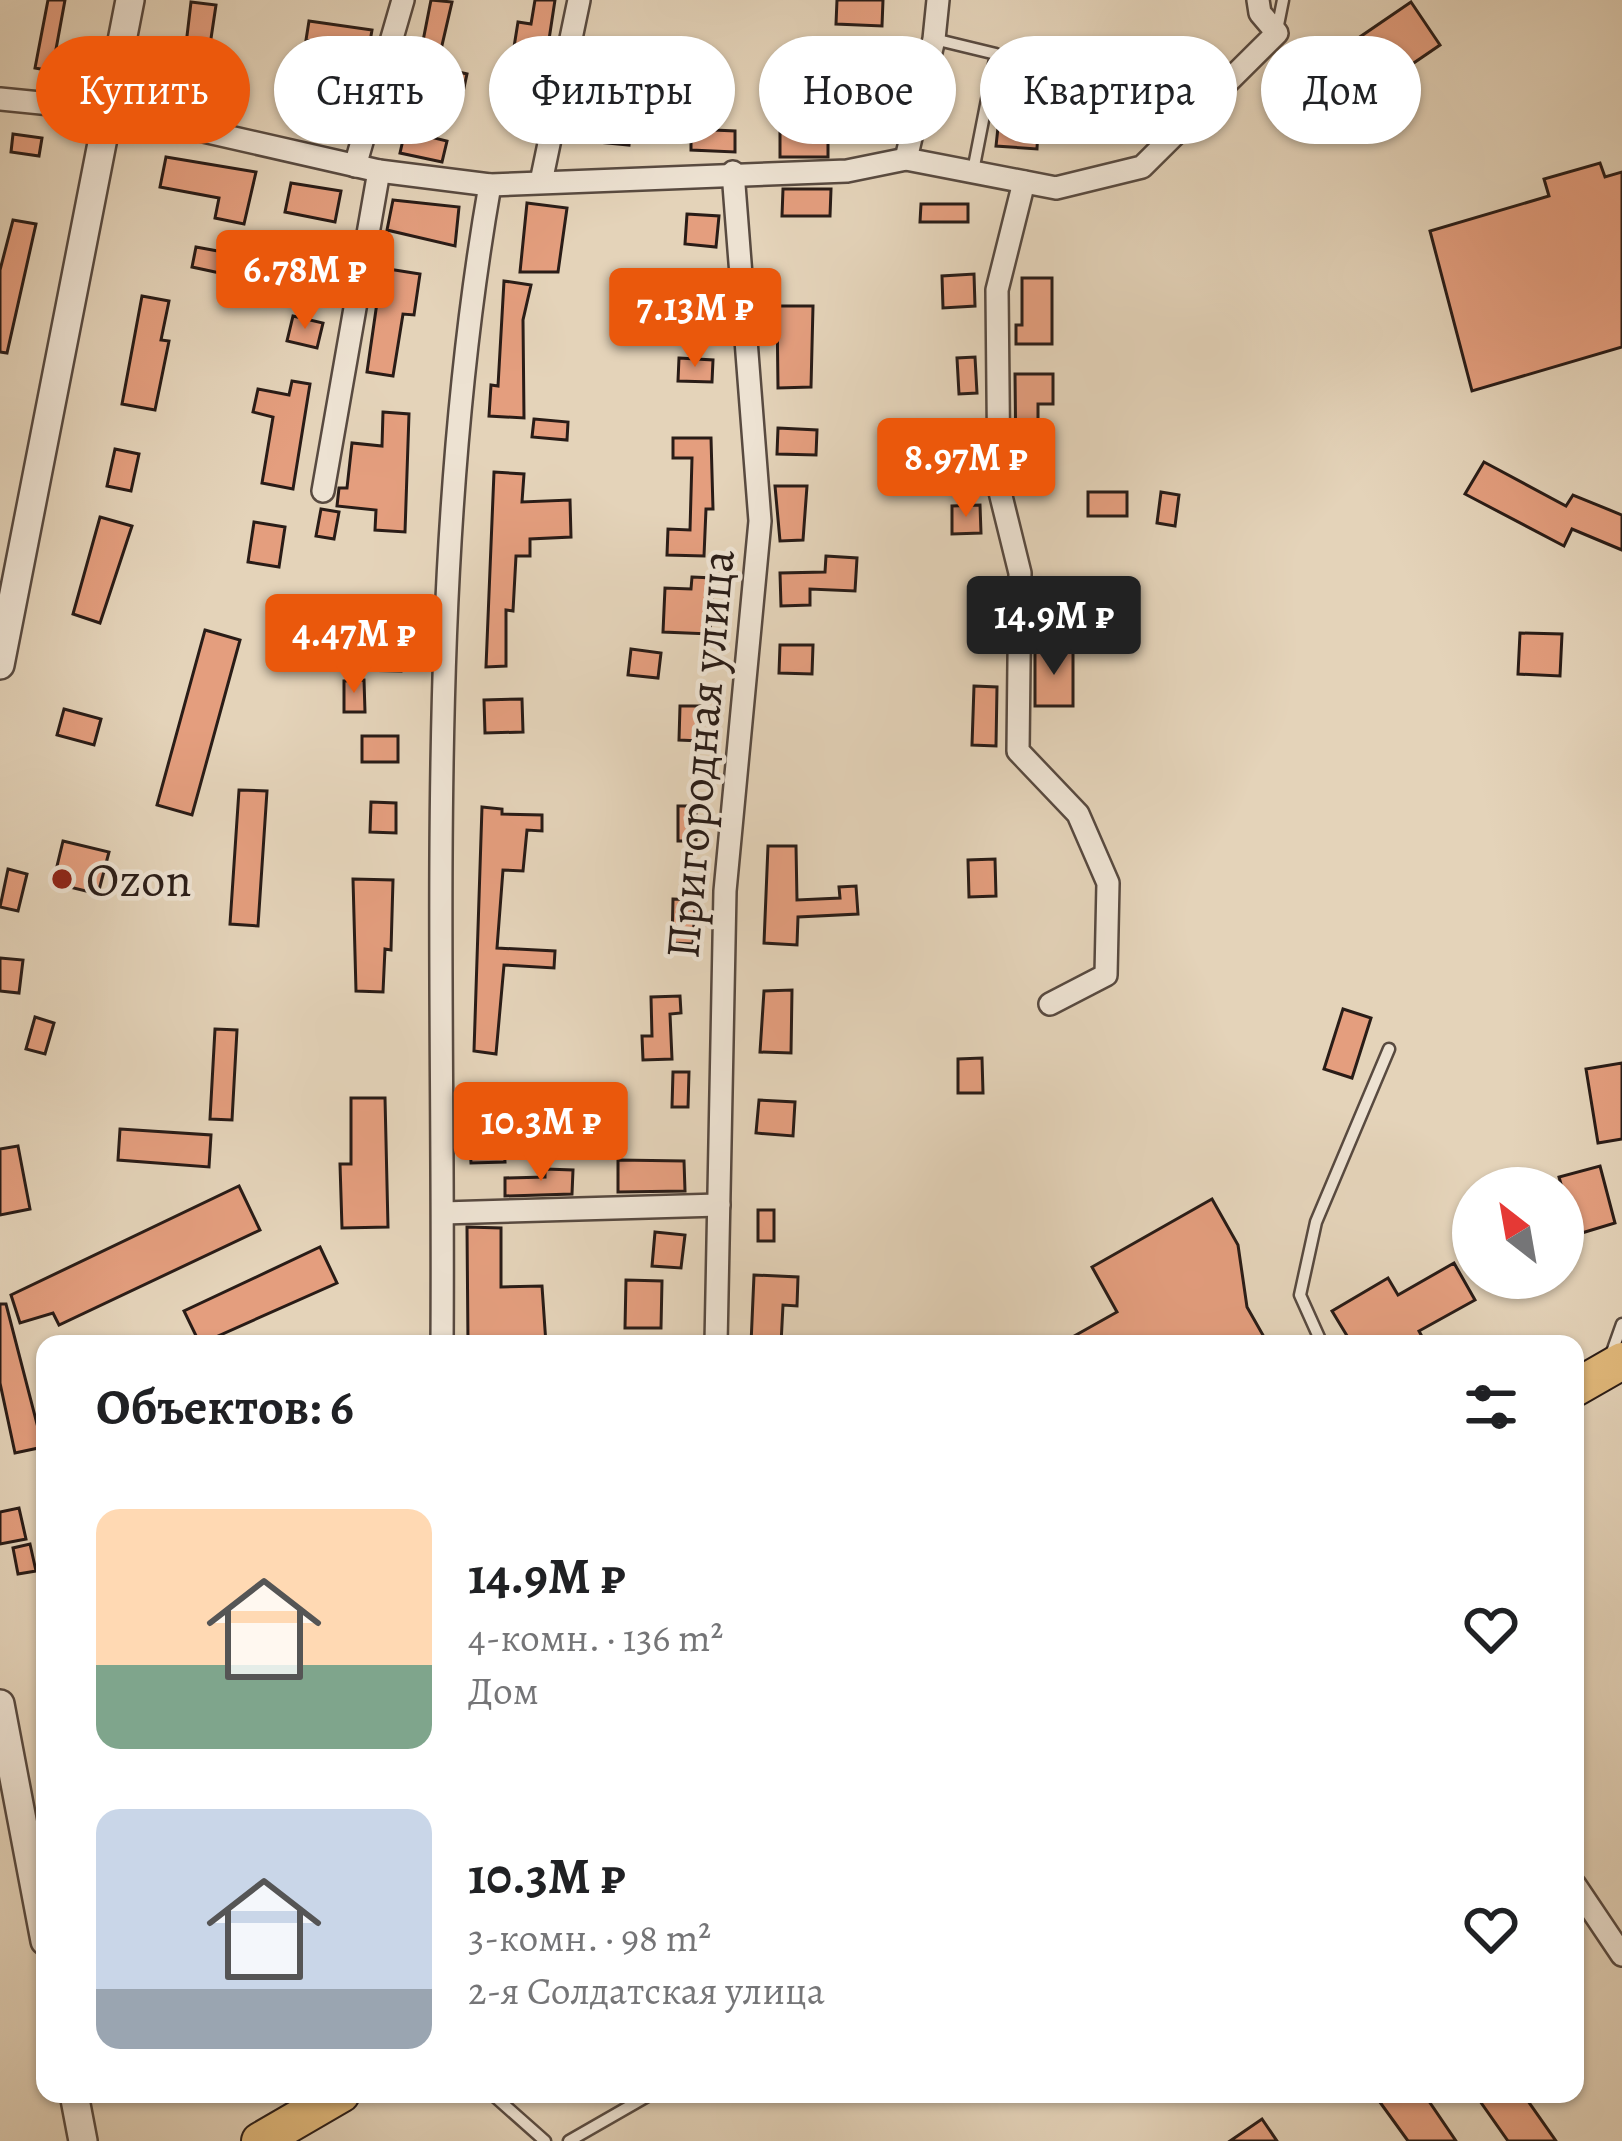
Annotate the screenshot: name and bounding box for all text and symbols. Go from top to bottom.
chip: Купить [36,36,250,144]
chip: Снять [274,36,465,144]
chip: Фильтры [489,36,735,144]
chip: Новое [759,36,956,144]
chip: Квартира [980,36,1237,144]
chip: Дом [1261,36,1421,144]
pin: 6.78M ₽ [194,230,416,332]
text: 6.78M ₽ [243,242,367,295]
pin: 7.13M ₽ [584,268,806,370]
text: 7.13M ₽ [636,280,754,333]
pin: 8.97M ₽ [855,418,1077,520]
text: 8.97M ₽ [904,430,1028,483]
street label: Пригородная улица [649,547,751,961]
pin: 14.9M ₽ [943,576,1165,678]
text: 14.9M ₽ [994,588,1114,641]
pin: 4.47M ₽ [243,594,465,696]
text: 4.47M ₽ [292,606,416,659]
place label: Ozon [86,847,192,913]
marker: Ozon [49,866,75,892]
pin: 10.3M ₽ [430,1082,652,1184]
text: 10.3M ₽ [481,1094,601,1147]
north arrow [1452,1167,1584,1299]
map controls [1452,1167,1584,1299]
text: Объектов: 6 [96,1372,354,1442]
icon: filters [1458,1374,1524,1440]
text: 14.9M ₽ [468,1541,626,1611]
icon: home [192,1557,336,1701]
icon: heart [1458,1596,1524,1662]
text: 4-комн. · 136 m² [468,1611,723,1664]
text: Дом [468,1664,539,1717]
text: 10.3M ₽ [468,1841,626,1911]
icon: home [192,1857,336,2001]
icon: heart [1458,1896,1524,1962]
text: 3-комн. · 98 m² [468,1911,711,1964]
text: 2-я Солдатская улица [468,1964,825,2017]

